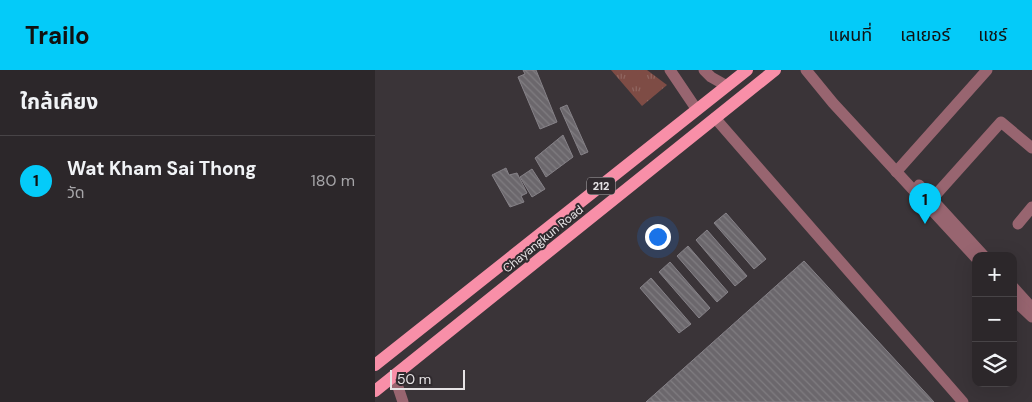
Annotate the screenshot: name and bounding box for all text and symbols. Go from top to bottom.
text: Trailo [25,20,90,51]
text: แผนที่ [828,23,872,47]
text: เลเยอร์ [900,23,950,47]
text: แชร์ [978,23,1007,47]
text: ใกล้เคียง [20,88,98,116]
text: Wat Kham Sai Thong [67,156,257,181]
text: 1 [33,170,39,191]
text: 180 m [311,170,355,191]
road number: 212 [587,178,615,194]
text: วัด [67,182,85,203]
pin: 1 [909,183,941,224]
street label: Chayangkun Road [499,202,587,276]
your location [645,224,671,250]
map controls [972,252,1017,387]
button: + [972,252,1017,297]
button: − [972,297,1017,342]
button: layers [972,342,1017,387]
scale bar [390,367,465,390]
text: 50 m [397,370,431,388]

